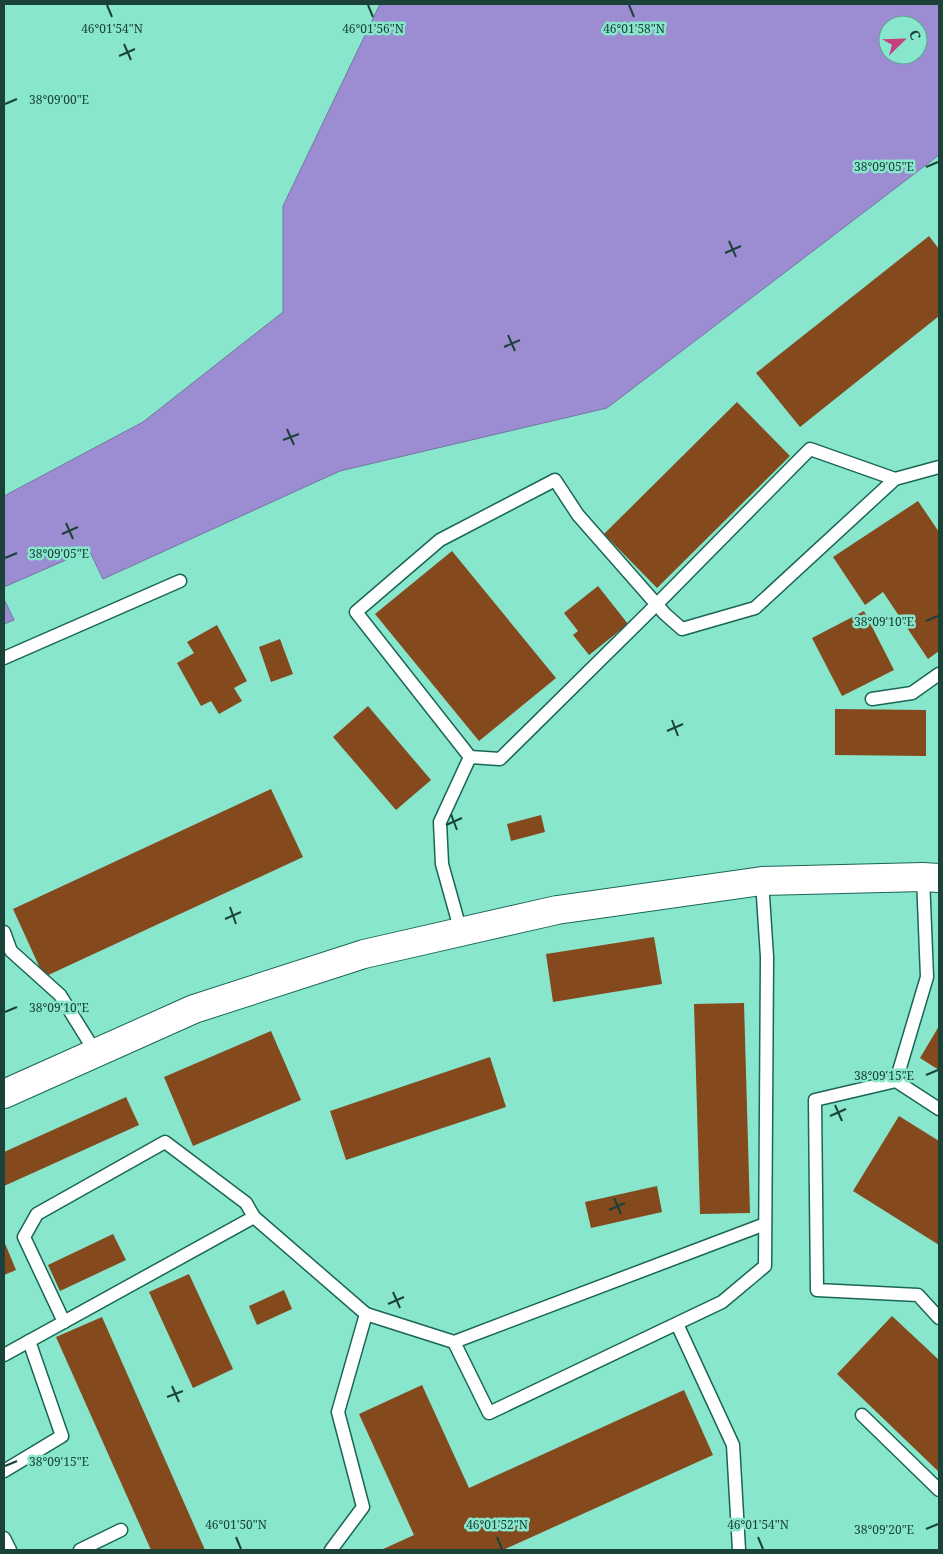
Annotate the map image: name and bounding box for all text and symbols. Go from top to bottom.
north arrow [878,15,928,65]
text: 46°01'54"N [81,20,143,37]
text: 46°01'56"N [342,20,404,37]
text: 46°01'58"N [603,20,665,37]
text: С [905,27,926,43]
text: 38°09'00"E [29,91,89,108]
text: 38°09'05"E [854,158,914,175]
text: 38°09'05"E [29,545,89,562]
text: 38°09'10"E [854,613,914,630]
text: 38°09'10"E [29,999,89,1016]
text: 38°09'15"E [854,1067,914,1084]
text: 38°09'15"E [29,1453,89,1470]
text: 46°01'50"N [205,1516,267,1533]
text: 46°01'52"N [466,1516,528,1533]
text: 46°01'54"N [727,1516,789,1533]
text: 38°09'20"E [854,1521,914,1538]

